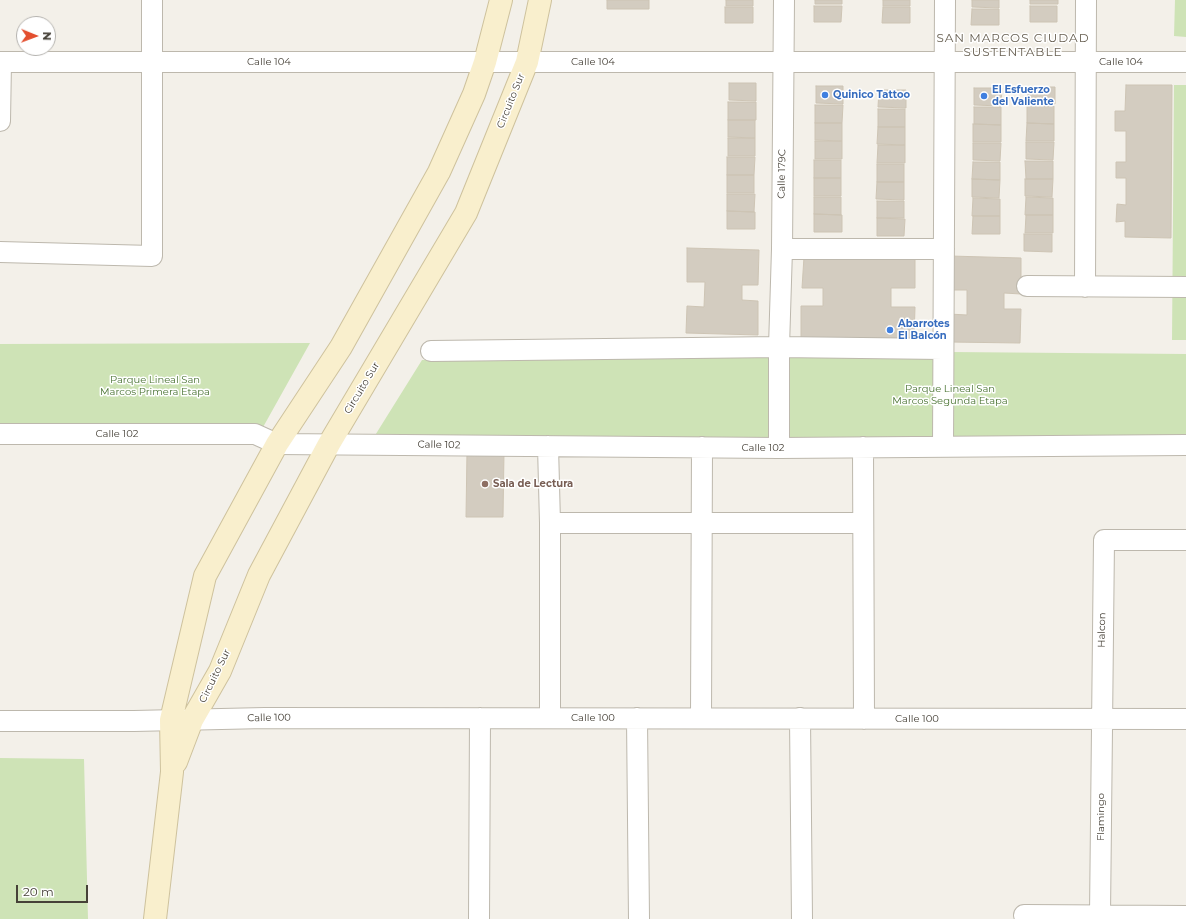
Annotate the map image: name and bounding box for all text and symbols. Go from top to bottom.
north arrow [16,16,56,56]
district label: SAN MARCOS CIUDAD SUSTENTABLE [936,31,1090,59]
text: N [40,32,54,41]
street label: Calle 104 [247,56,291,68]
street label: Calle 104 [571,56,615,68]
street label: Calle 104 [1099,56,1143,68]
street label: Circuito Sur [495,72,527,130]
place label: El Esfuerzo del Valiente [992,84,1054,108]
place label: Quinico Tattoo [833,89,910,101]
marker: Quinico Tattoo [820,90,830,100]
marker: El Esfuerzo del Valiente [979,91,989,101]
street label: Calle 179C [776,149,788,199]
place label: Abarrotes El Balcón [898,318,949,342]
marker: Abarrotes El Balcón [885,325,895,335]
street label: Circuito Sur [342,360,382,416]
park label: Parque Lineal San Marcos Primera Etapa [100,374,210,398]
park label: Parque Lineal San Marcos Segunda Etapa [892,383,1008,406]
street label: Calle 102 [96,428,138,440]
street label: Calle 102 [417,439,461,451]
street label: Calle 102 [742,442,784,454]
place label: Sala de Lectura [493,478,573,490]
marker: Sala de Lectura [480,479,490,489]
street label: Halcon [1096,612,1108,648]
street label: Circuito Sur [197,647,233,705]
street label: Calle 100 [247,712,291,724]
street label: Calle 100 [571,712,615,724]
street label: Calle 100 [895,713,939,725]
street label: Flamingo [1095,793,1107,841]
scale bar [18,877,90,903]
text: 20 m [23,884,54,899]

